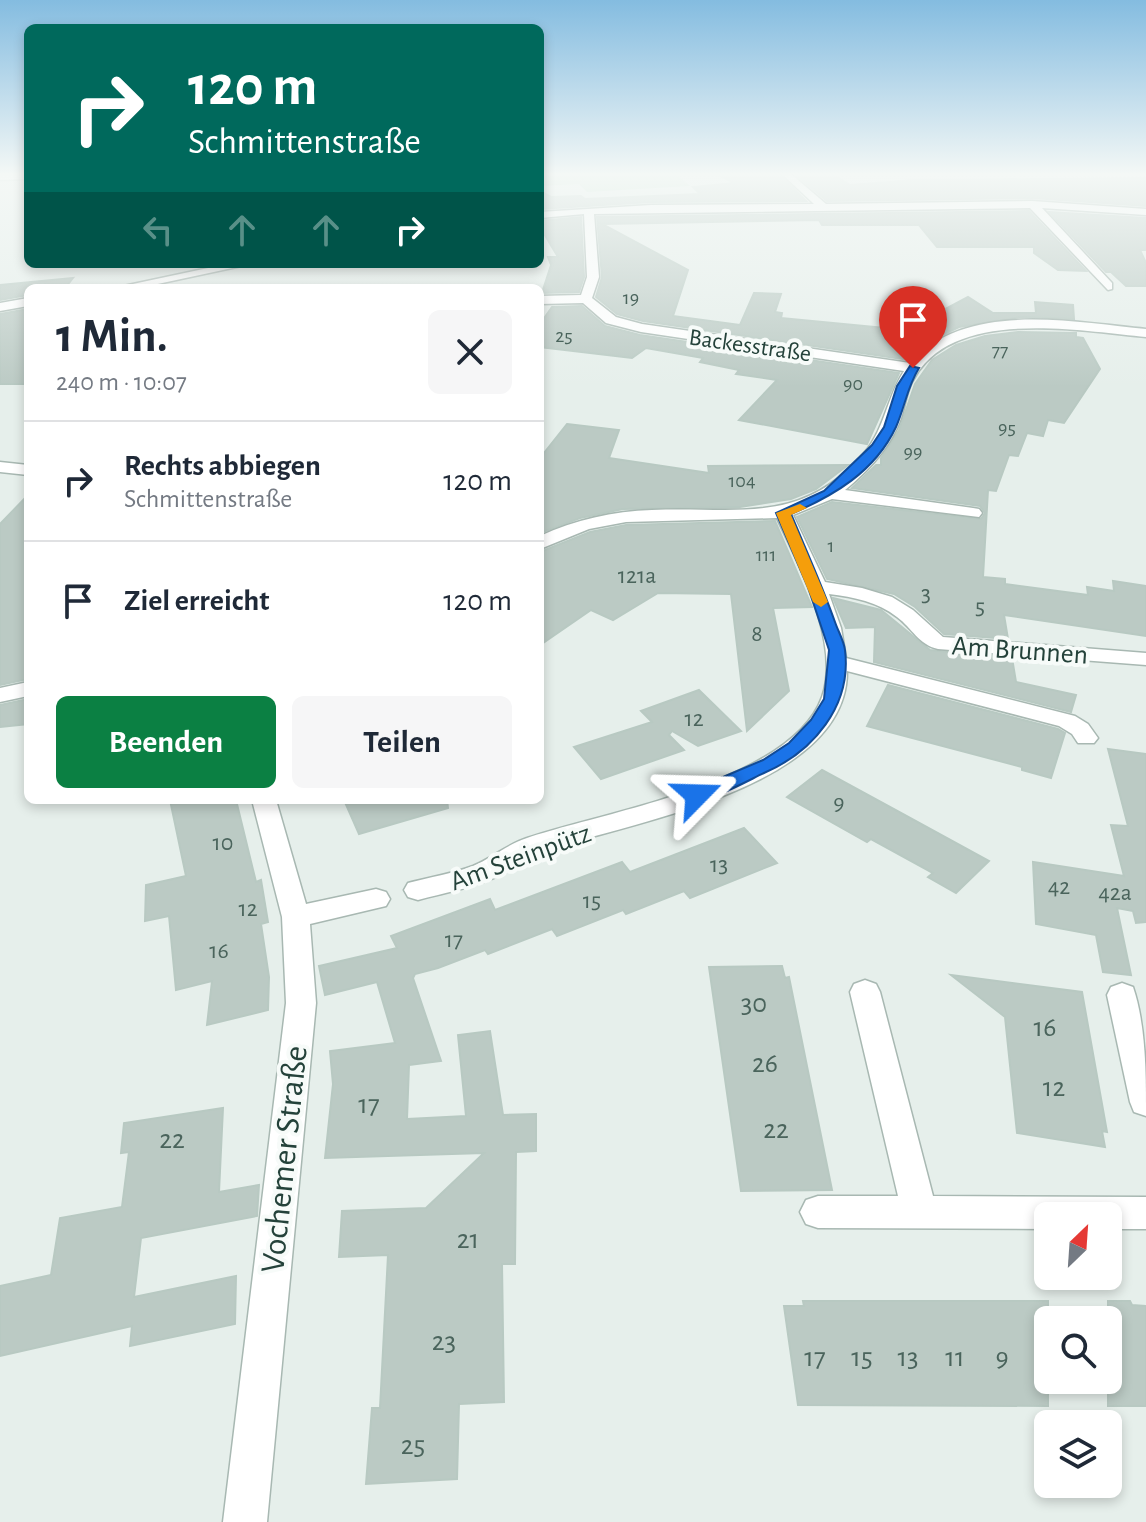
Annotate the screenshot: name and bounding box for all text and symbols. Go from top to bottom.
icon: right [56,56,160,160]
text: 120 m [188,59,317,115]
text: Schmittenstraße [188,124,421,160]
icon: left [136,208,180,252]
icon: ahead [220,208,264,252]
icon: ahead [304,208,348,252]
icon: right [388,208,432,252]
pin [879,286,947,368]
house number: 19 [623,288,639,308]
icon: arrive [891,298,935,342]
button: close [428,310,512,394]
text: 1 Min. [56,313,168,361]
house number: 25 [555,326,573,346]
street label: Backesstraße [687,326,813,366]
house number: 77 [992,341,1008,361]
text: 240 m · 10:07 [56,369,187,395]
house number: 90 [843,374,863,394]
house number: 95 [998,418,1016,438]
house number: 99 [904,442,922,462]
text: Rechts abbiegen [124,451,321,481]
icon: right [56,459,100,503]
text: 120 m [443,466,512,496]
house number: 104 [728,471,756,491]
text: Schmittenstraße [124,486,292,512]
house number: 1 [828,536,834,556]
house number: 111 [756,545,776,565]
house number: 121a [618,564,656,588]
icon: arrive [56,579,100,623]
house number: 3 [921,582,931,606]
text: Ziel erreicht [124,586,269,616]
text: 120 m [443,586,512,616]
house number: 5 [975,595,985,619]
house number: 8 [751,622,763,646]
street label: Am Brunnen [951,632,1089,670]
button: Beenden [56,696,276,788]
button: Teilen [292,696,512,788]
house number: 12 [684,707,704,731]
position arrow [655,753,739,837]
house number: 9 [833,791,845,815]
street label: Am Steinpütz [446,819,595,896]
house number: 10 [213,831,233,855]
house number: 13 [710,853,728,877]
house number: 42 [1048,875,1070,899]
house number: 42a [1098,881,1132,905]
house number: 15 [583,889,601,913]
house number: 12 [238,897,258,921]
house number: 17 [445,928,463,952]
house number: 16 [209,939,229,963]
house number: 30 [741,990,767,1018]
house number: 16 [1034,1014,1056,1042]
street label: Vochemer Straße [256,1044,314,1274]
house number: 26 [752,1050,778,1078]
house number: 12 [1043,1074,1065,1102]
house number: 17 [358,1091,380,1119]
house number: 22 [763,1116,789,1144]
house number: 22 [159,1126,185,1154]
north arrow [1034,1202,1122,1290]
map controls [1034,1202,1122,1498]
house number: 21 [457,1226,479,1254]
button: search [1034,1306,1122,1394]
house number: 23 [432,1328,456,1356]
house number: 17 [804,1344,826,1372]
house number: 15 [851,1344,873,1372]
house number: 13 [897,1344,919,1372]
house number: 11 [945,1344,965,1372]
house number: 9 [995,1344,1009,1372]
button: layers [1034,1410,1122,1498]
house number: 25 [401,1432,425,1460]

